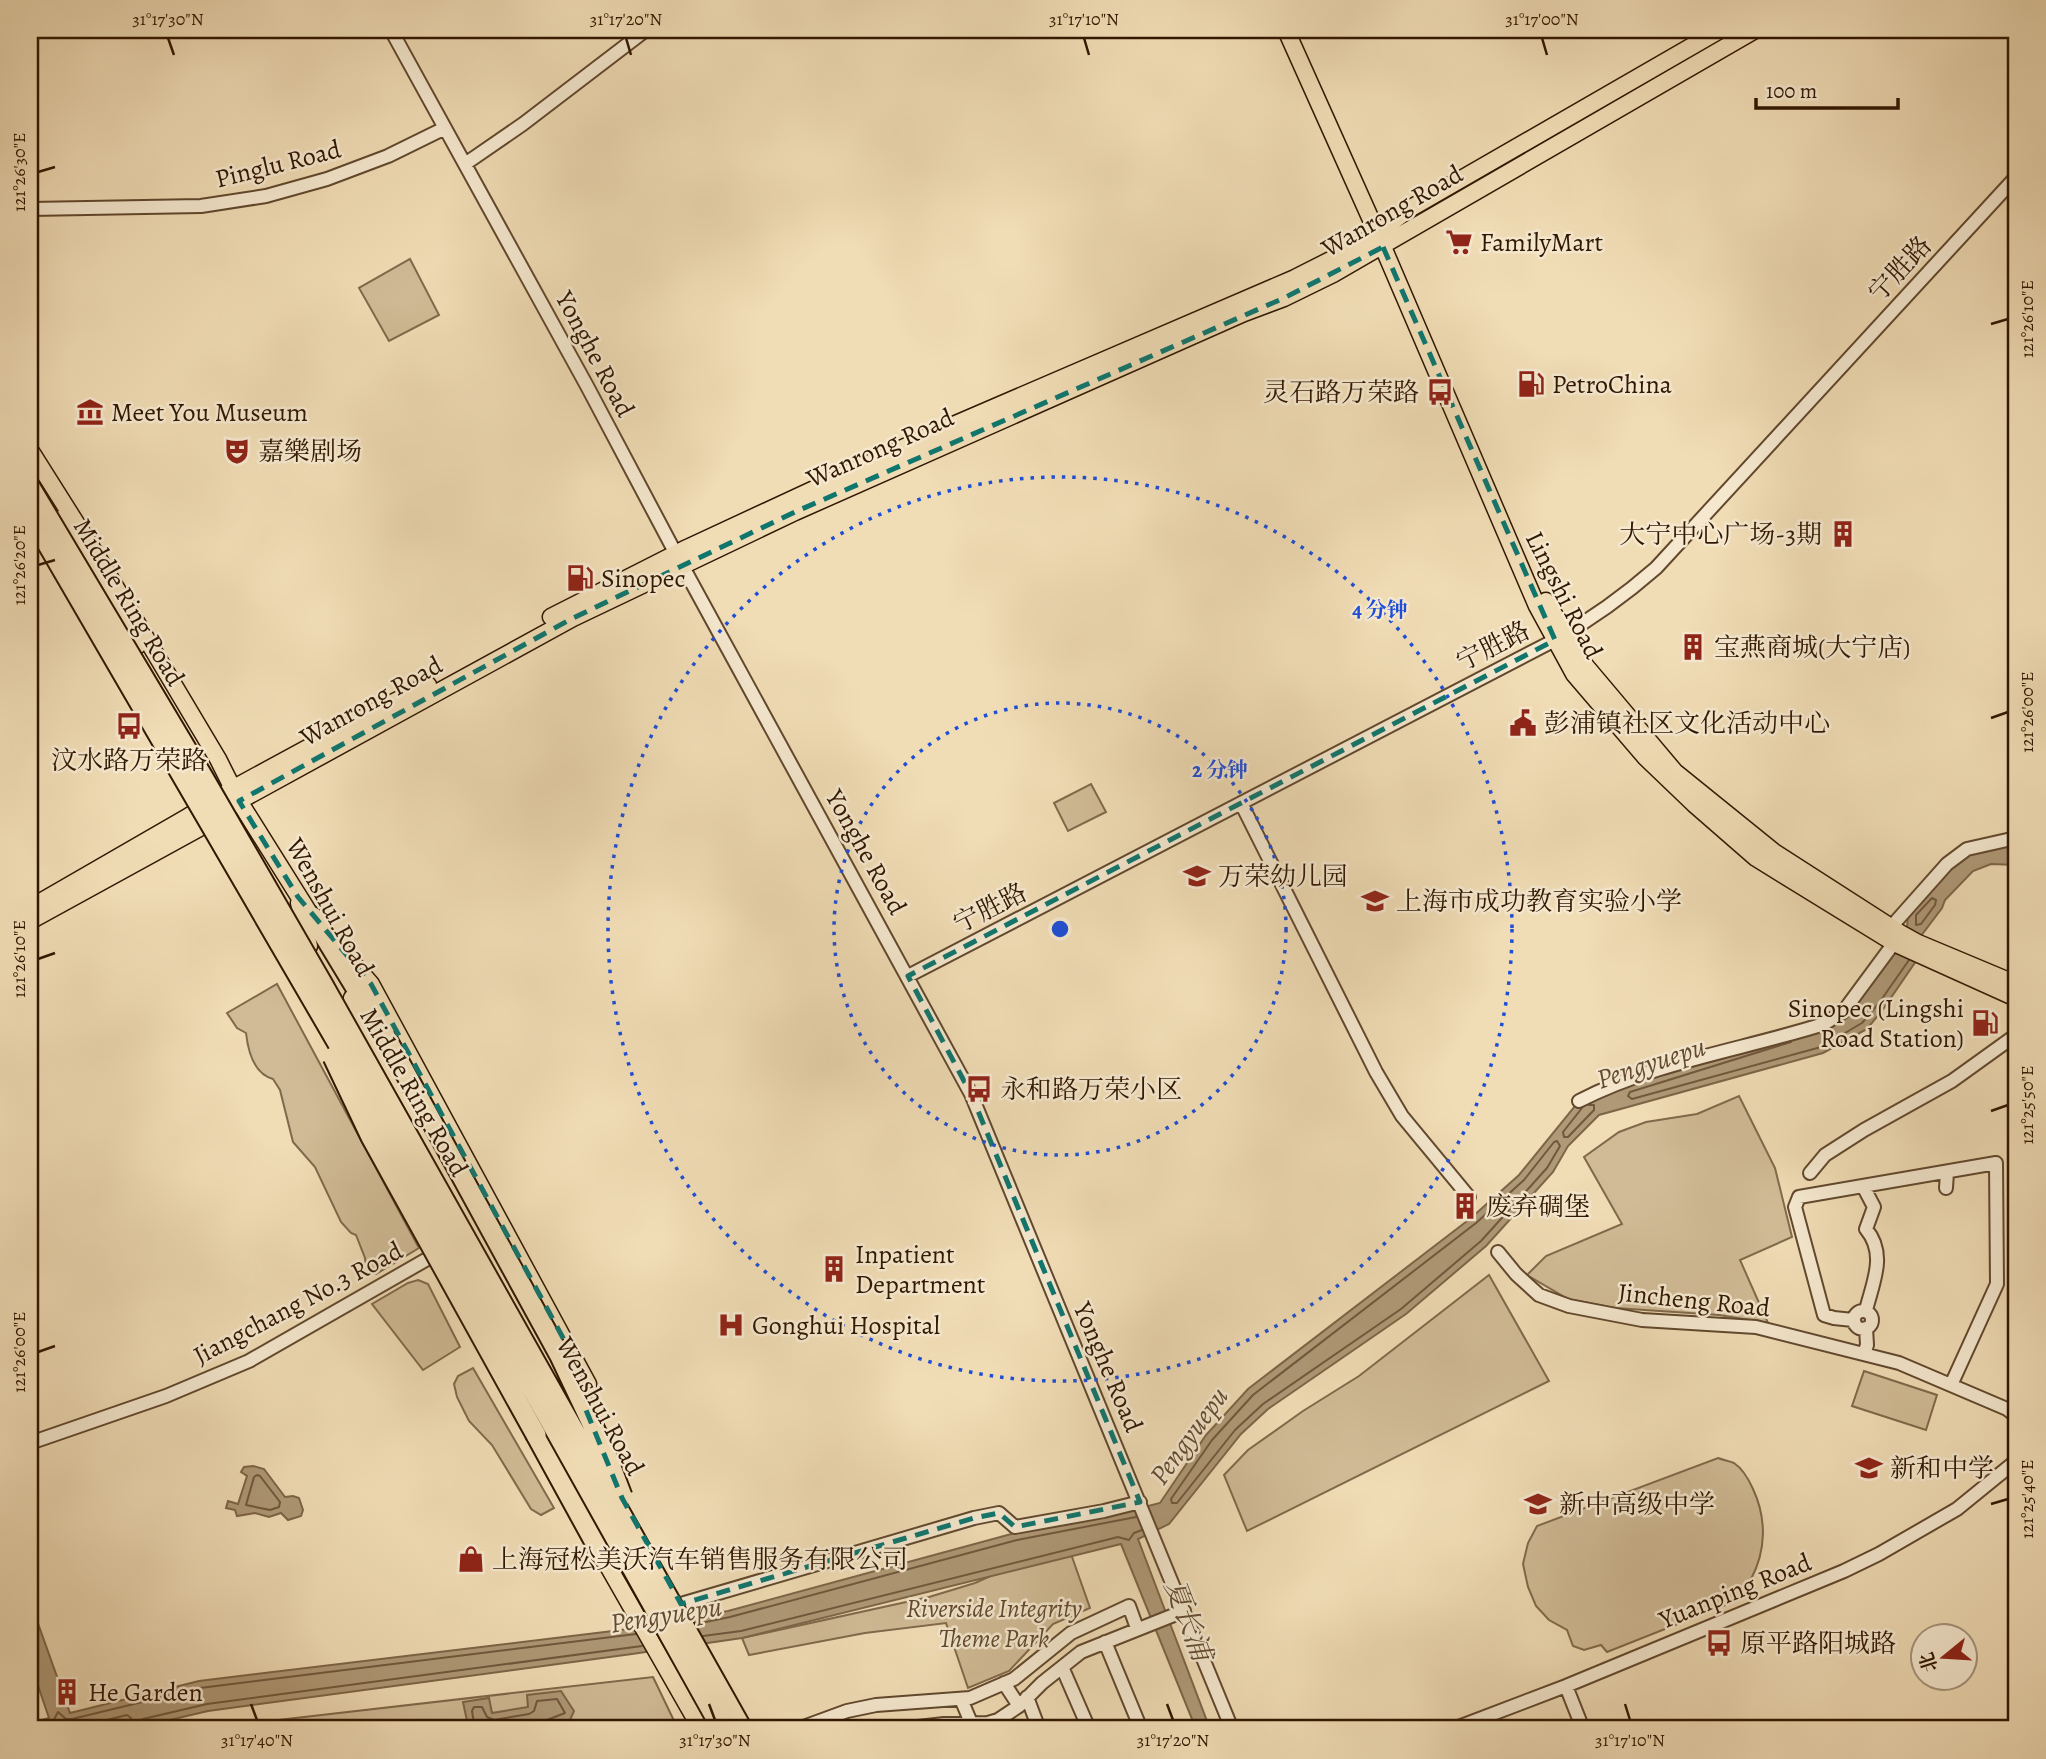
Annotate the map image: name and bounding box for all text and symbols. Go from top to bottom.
text: 31°17'30"N [132,7,204,31]
text: 31°17'20"N [590,7,662,31]
text: 31°17'10"N [1049,7,1119,31]
text: 31°17'00"N [1505,7,1579,31]
scale bar [1756,66,1897,110]
text: 100 m [1766,77,1817,105]
street label: Pinglu Road [211,131,345,197]
text: 121°26'30"E [7,132,31,212]
street label: Wanrong Road [1314,156,1469,266]
place label: FamilyMart [1480,225,1604,260]
supermarket icon: FamilyMart [1444,227,1474,257]
street label: 宁胜路 [1861,229,1939,309]
text: 121°26'10"E [2015,280,2039,358]
street label: Yonghe Road [547,284,643,423]
place label: PetroChina [1552,367,1672,402]
fuel station icon: PetroChina [1516,369,1546,399]
place label: 灵石路万荣路 [1263,375,1419,410]
bus stop icon: 灵石路万荣路 [1425,377,1455,407]
place label: Meet You Museum [111,395,308,430]
museum icon: Meet You Museum [75,397,105,427]
street label: Wanrong Road [800,400,959,496]
place label: 嘉樂剧场 [258,434,362,469]
theatre icon: 嘉樂剧场 [222,436,252,466]
street label: Middle Ring Road [65,512,193,692]
place label: 大宁中心广场-3期 [1619,517,1822,552]
building icon: 大宁中心广场-3期 [1828,519,1858,549]
text: 121°26'20"E [7,525,31,605]
street label: Lingshi Road [1517,525,1611,665]
place label: Sinopec [601,561,685,596]
fuel station icon: Sinopec [565,563,595,593]
text: 4 分钟 [1352,596,1408,624]
street label: 宁胜路 [1450,613,1536,679]
place label: 宝燕商城(大宁店) [1714,630,1910,665]
building icon: 宝燕商城(大宁店) [1678,632,1708,662]
street label: Wanrong Road [293,647,448,755]
text: 121°26'00"E [2015,671,2039,753]
place label: 彭浦镇社区文化活动中心 [1544,706,1830,741]
public building icon: 彭浦镇社区文化活动中心 [1508,708,1538,738]
bus stop icon: 汶水路万荣路 [114,711,144,741]
place label: 汶水路万荣路 [51,743,207,778]
text: 2 分钟 [1192,756,1248,784]
street label: Yonghe Road [817,782,915,921]
street label: Wenshui Road [277,831,382,983]
place label: 万荣幼儿园 [1218,859,1348,894]
school or university icon: 万荣幼儿园 [1182,861,1212,891]
street label: 宁胜路 [947,875,1033,941]
place label: 上海市成功教育实验小学 [1396,884,1682,919]
school or university icon: 上海市成功教育实验小学 [1360,886,1390,916]
centre of rings [1048,917,1072,941]
text: 121°26'10"E [7,920,31,998]
place label: Sinopec (Lingshi Road Station) [1788,991,1964,1056]
street label: Middle Ring Road [351,1001,477,1183]
fuel station icon: Sinopec (Lingshi Road Station) [1970,1008,2000,1038]
water label: Pengyuepu [1592,1028,1710,1098]
text: 121°25'50"E [2015,1065,2039,1145]
place label: 永和路万荣小区 [1000,1072,1182,1107]
bus stop icon: 永和路万荣小区 [964,1074,994,1104]
place label: 废弃碉堡 [1486,1189,1590,1224]
building icon: 废弃碉堡 [1450,1191,1480,1221]
street label: Jiangchang No.3 Road [187,1233,409,1373]
place label: Inpatient Department [855,1237,986,1302]
building icon: Inpatient Department [819,1254,849,1284]
street label: Jincheng Road [1616,1275,1772,1325]
street label: Yonghe Road [1065,1296,1151,1437]
place label: Gonghui Hospital [752,1308,940,1343]
hospital icon: Gonghui Hospital [716,1310,746,1340]
text: 121°26'00"E [7,1311,31,1393]
street label: Wenshui Road [547,1330,652,1482]
water label: Pengyuepu [1141,1379,1237,1493]
place label: 新和中学 [1890,1451,1994,1486]
school or university icon: 新和中学 [1854,1453,1884,1483]
text: 121°25'40"E [2015,1459,2039,1539]
place label: 新中高级中学 [1559,1487,1715,1522]
school or university icon: 新中高级中学 [1523,1489,1553,1519]
place label: 上海冠松美沃汽车销售服务有限公司 [492,1542,908,1577]
shop icon: 上海冠松美沃汽车销售服务有限公司 [456,1544,486,1574]
street label: Yuanping Road [1653,1545,1816,1638]
water label: 夏长浦 [1155,1574,1222,1670]
water label: Pengyuepu [607,1587,725,1643]
park label: Riverside Integrity Theme Park [906,1591,1082,1656]
north arrow [1910,1622,1980,1692]
place label: 原平路阳城路 [1740,1626,1896,1661]
bus stop icon: 原平路阳城路 [1704,1628,1734,1658]
text: 北 [1913,1649,1944,1675]
place label: He Garden [88,1675,203,1710]
building icon: He Garden [52,1677,82,1707]
text: 31°17'40"N [221,1728,293,1752]
text: 31°17'30"N [679,1728,751,1752]
text: 31°17'20"N [1137,1728,1209,1752]
text: 31°17'10"N [1595,1728,1665,1752]

